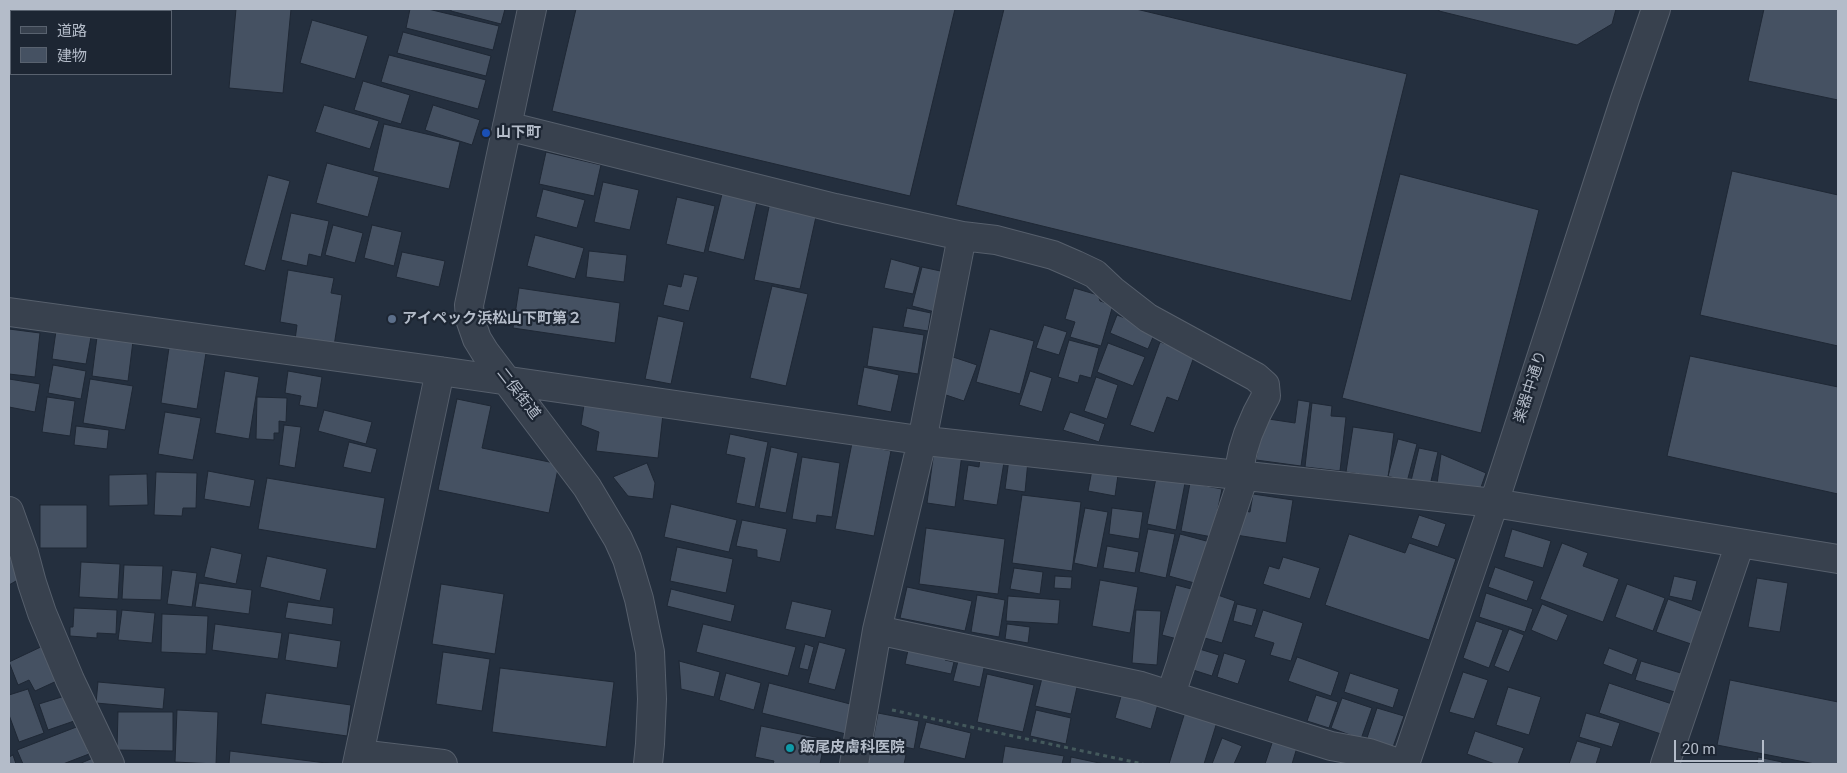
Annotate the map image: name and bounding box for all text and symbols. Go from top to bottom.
legend [10,10,172,75]
text: 道路 [57,22,87,40]
text: 建物 [57,47,87,65]
place label: 山下町 [496,124,541,142]
marker: 山下町 [480,127,492,139]
place label: アイペック浜松山下町第２ [402,310,582,328]
marker: アイペック浜松山下町第２ [386,313,398,325]
street label: 楽器中通り [1511,349,1551,425]
street label: 二俣街道 [492,365,544,423]
scale bar [1677,730,1767,762]
place label: 飯尾皮膚科医院 [800,739,905,757]
text: 20 m [1682,740,1716,758]
marker: 飯尾皮膚科医院 [784,742,796,754]

